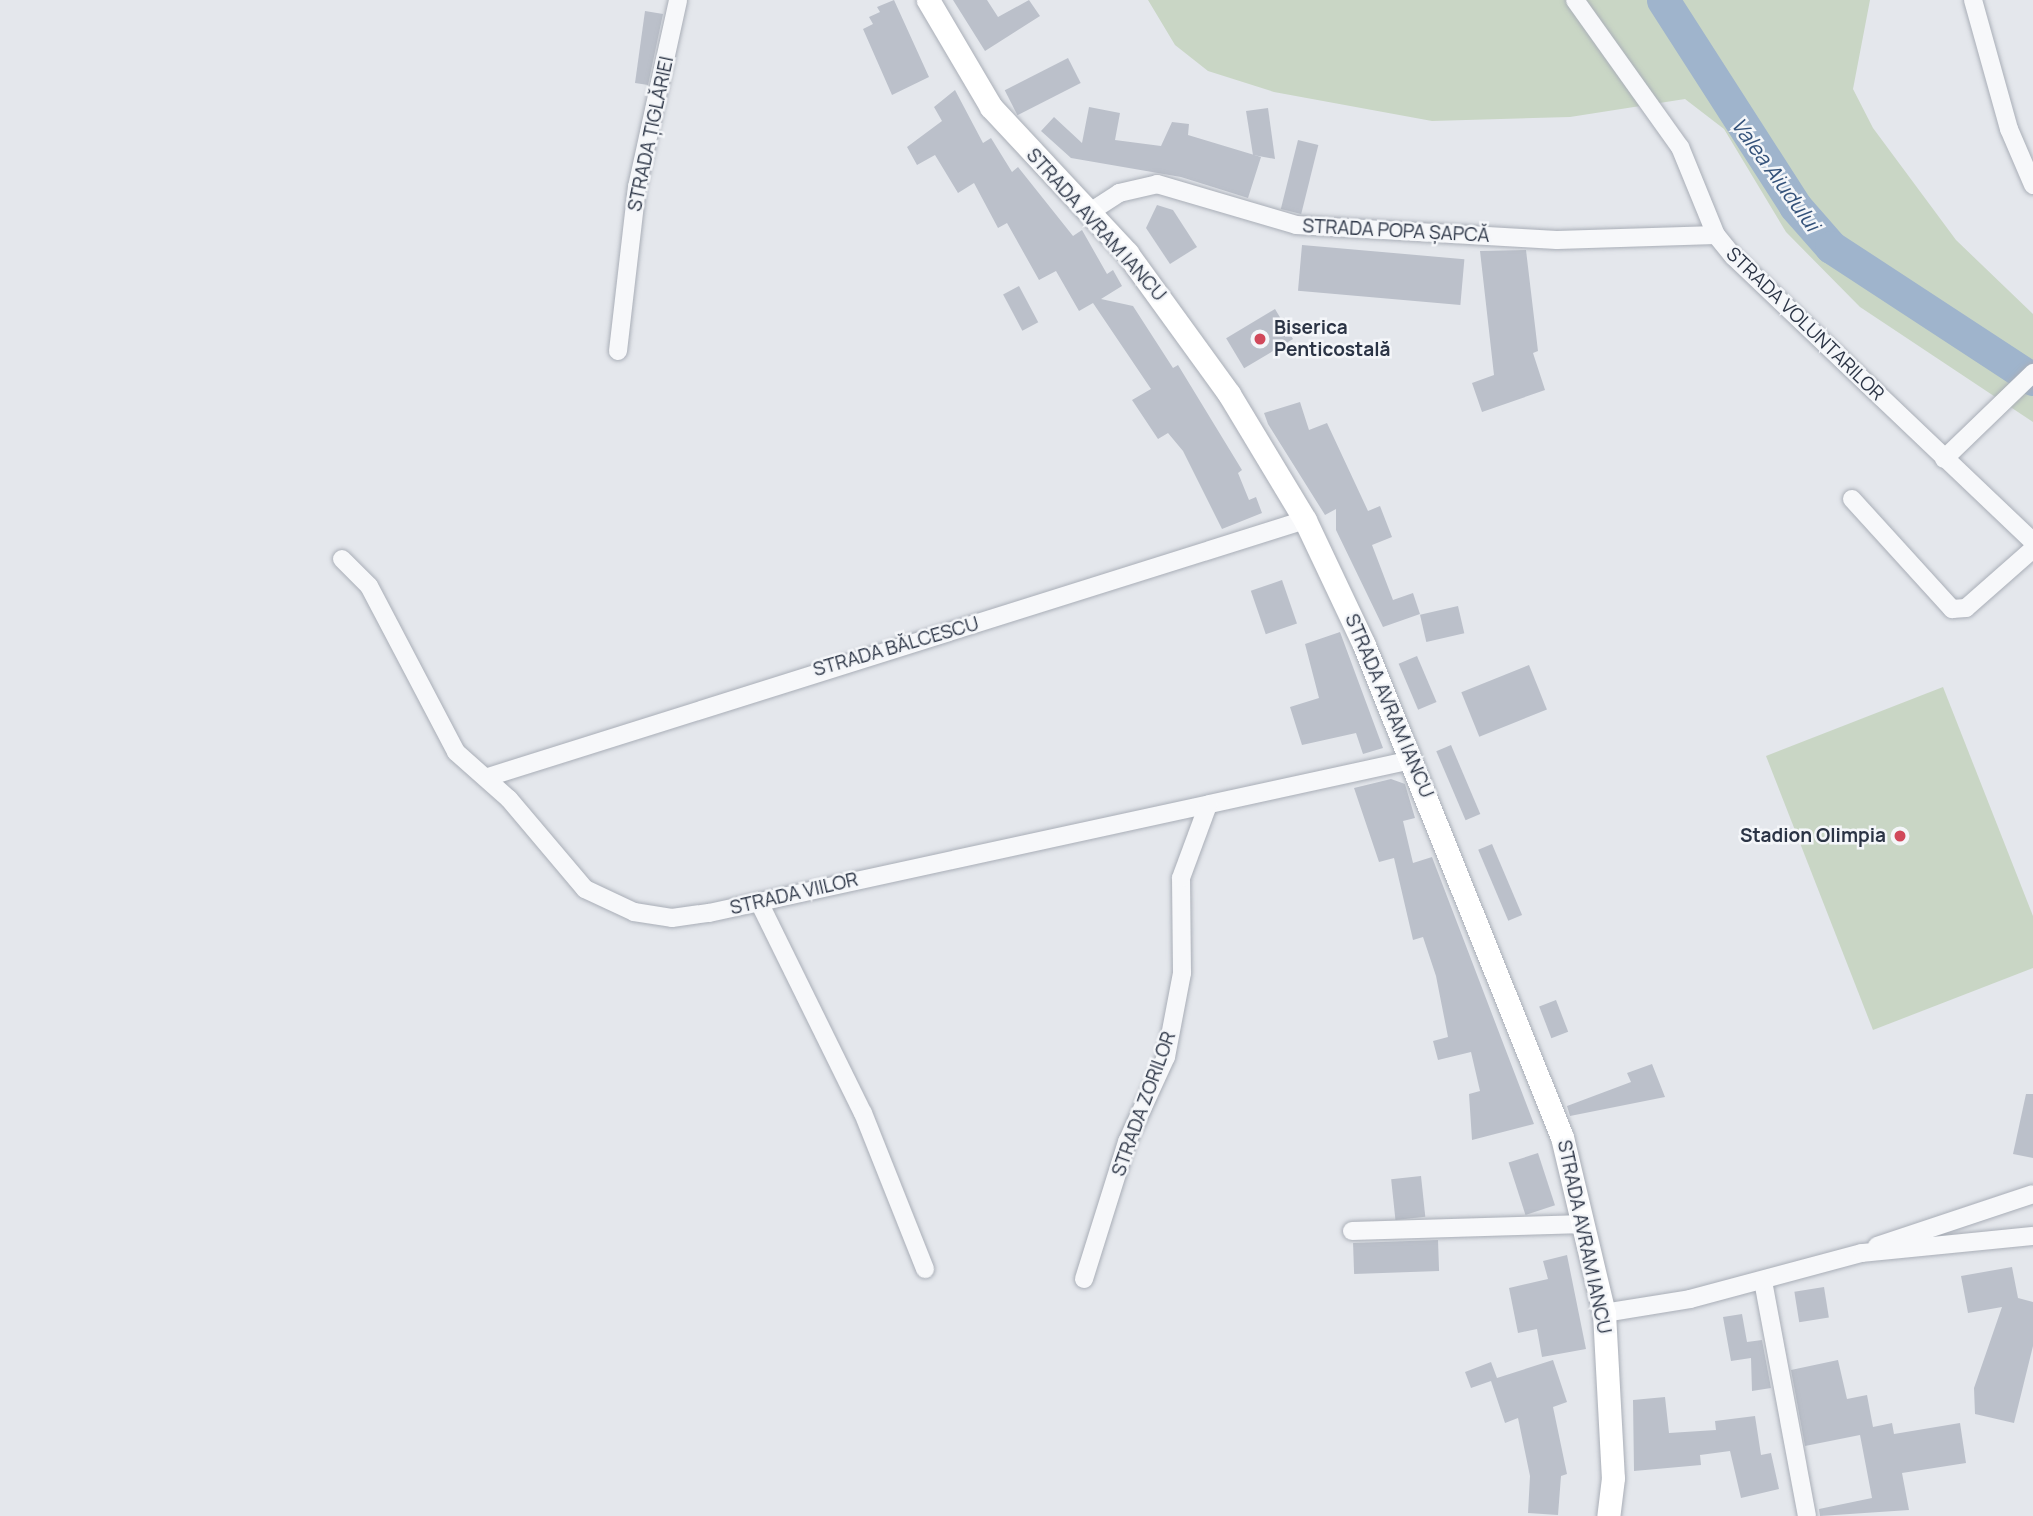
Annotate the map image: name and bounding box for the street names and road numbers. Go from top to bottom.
street label: STRADA ȚIGLĂRIEI [623,54,679,214]
street label: STRADA AVRAM IANCU [1021,144,1171,306]
street label: STRADA POPA ȘAPCĂ [1302,215,1490,247]
street label: STRADA VOLUNTARILOR [1721,243,1889,405]
street label: STRADA AVRAM IANCU [1340,611,1438,801]
street label: STRADA BĂLCESCU [811,612,981,682]
street label: STRADA VIILOR [728,868,860,920]
street label: STRADA ZORILOR [1107,1029,1181,1179]
street label: STRADA AVRAM IANCU [1552,1138,1616,1336]

